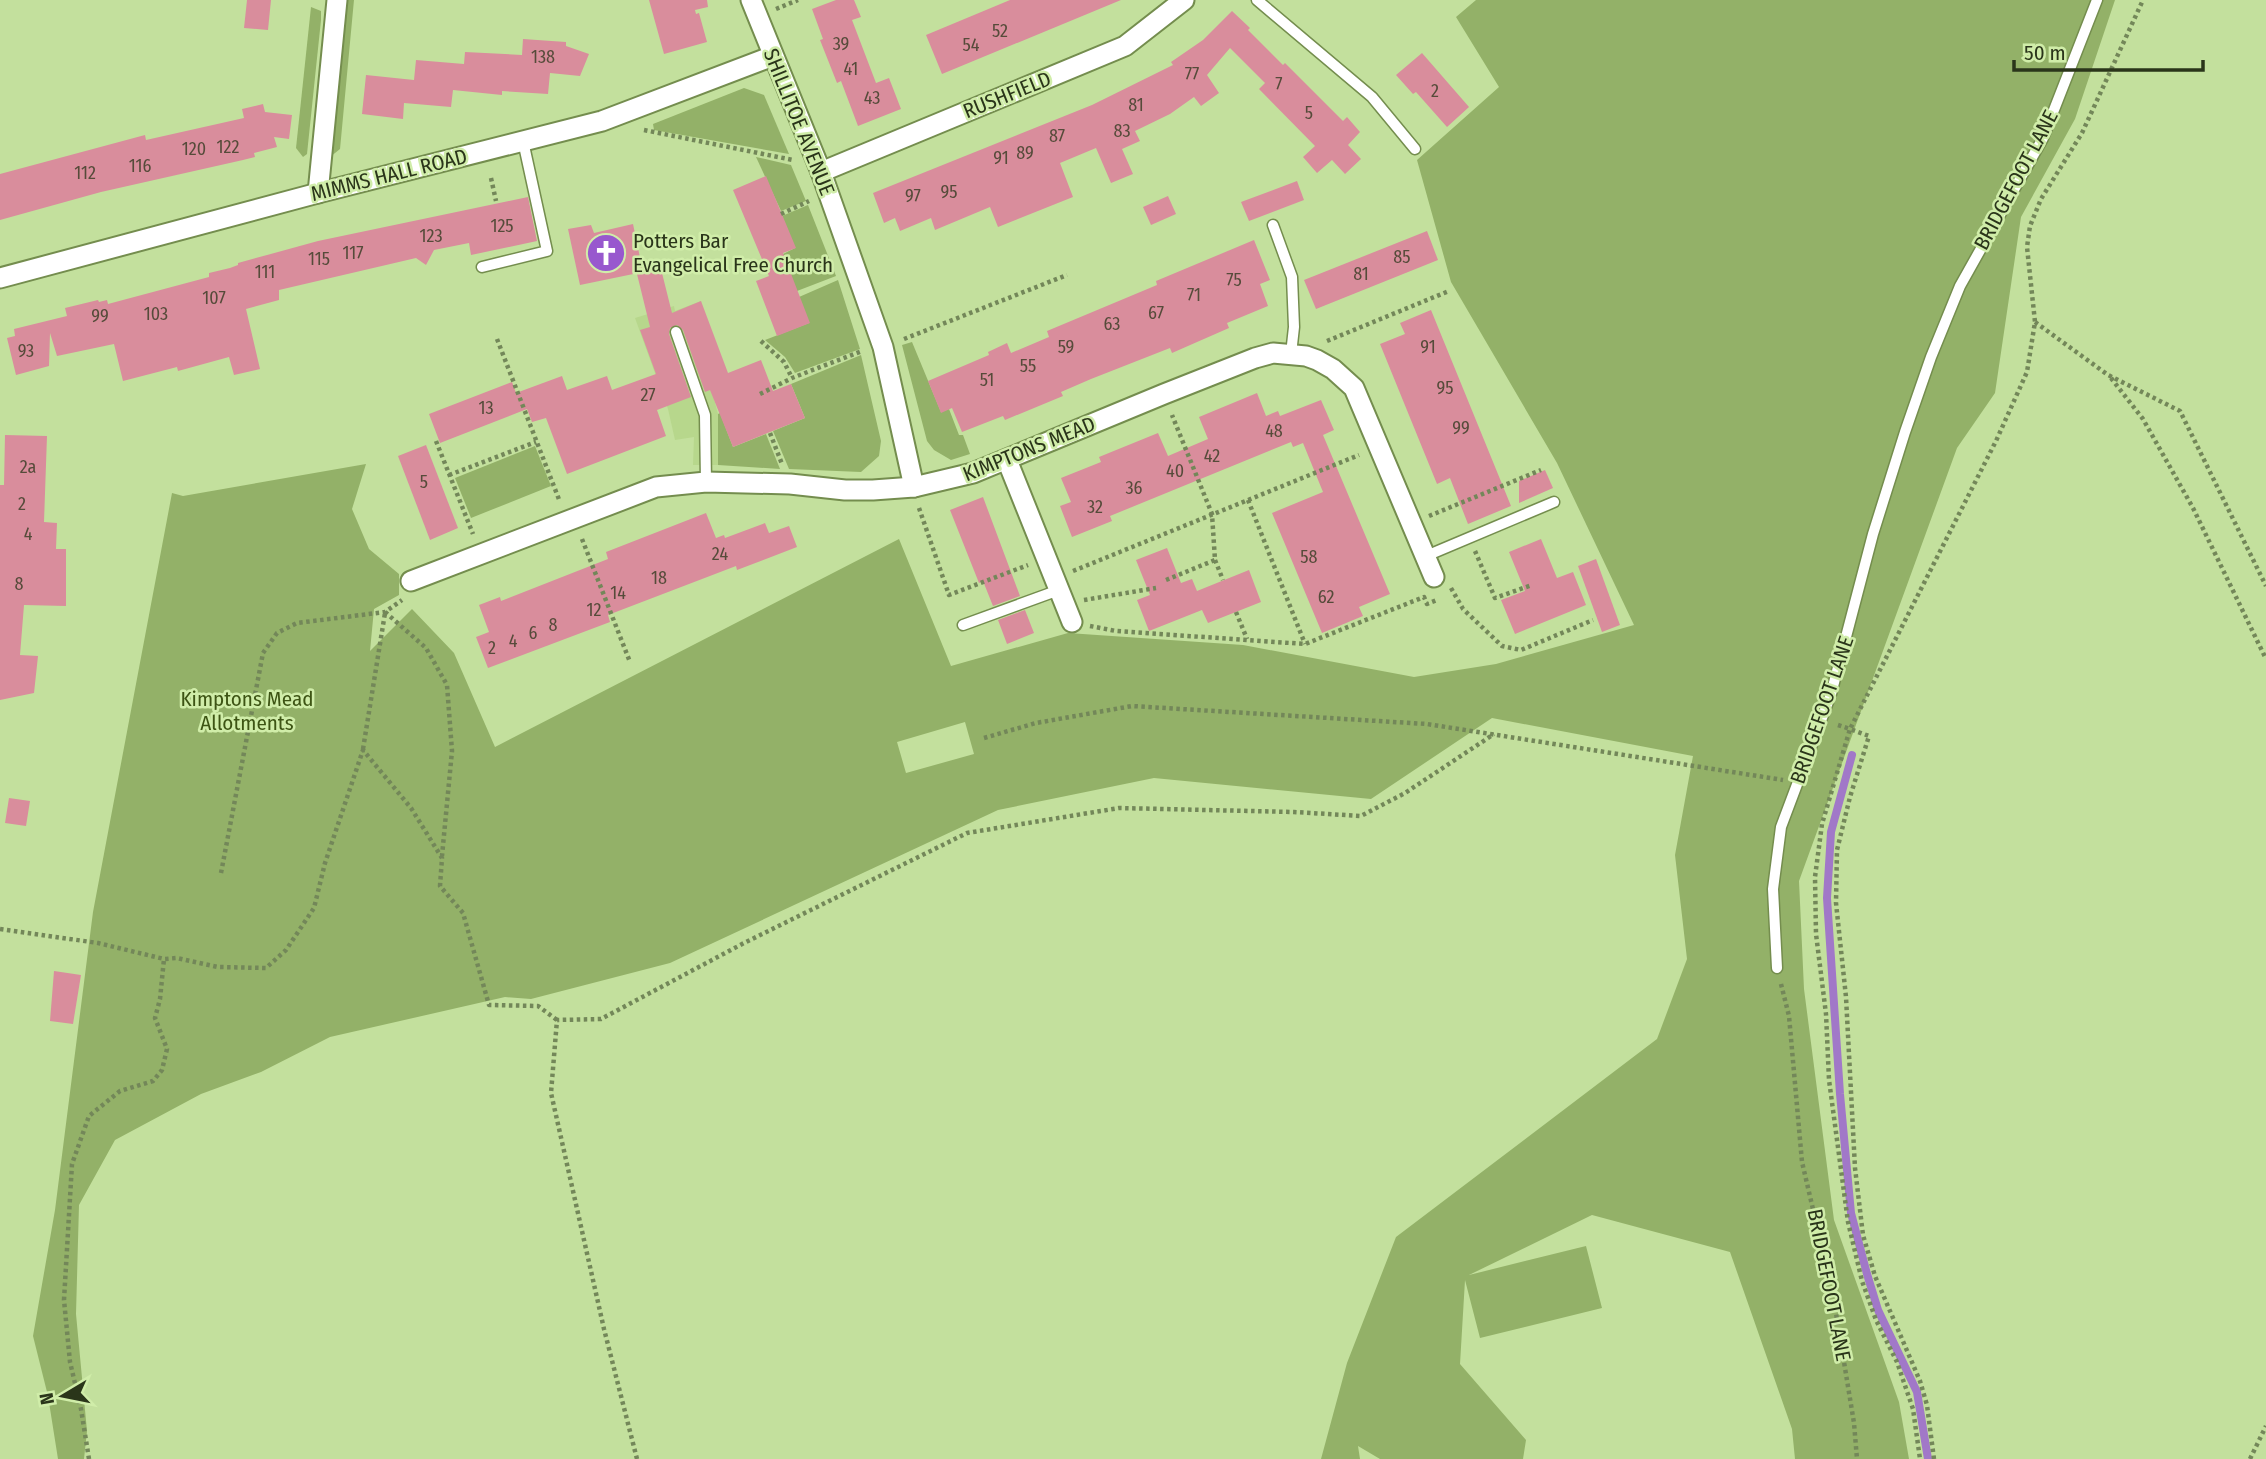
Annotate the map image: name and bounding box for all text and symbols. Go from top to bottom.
house number: 52 [992,20,1008,42]
scale bar [2014,28,2203,72]
house number: 39 [833,33,849,55]
house number: 54 [963,34,980,56]
text: 50 m [2024,40,2066,66]
street label: SHILLITOE AVENUE [758,45,840,199]
house number: 138 [531,46,555,68]
house number: 41 [844,58,858,80]
house number: 77 [1185,63,1199,85]
street label: RUSHFIELD [959,66,1055,124]
house number: 7 [1275,73,1283,95]
house number: 2 [1431,80,1439,102]
house number: 43 [864,87,880,109]
house number: 81 [1128,94,1144,116]
house number: 5 [1305,102,1313,124]
street label: BRIDGEFOOT LANE [1968,106,2064,254]
house number: 83 [1113,120,1131,142]
house number: 87 [1049,125,1065,147]
house number: 122 [217,136,240,158]
house number: 120 [182,138,206,160]
house number: 89 [1016,142,1034,164]
street label: MIMMS HALL ROAD [308,143,470,207]
house number: 91 [993,147,1009,169]
house number: 116 [129,155,151,177]
house number: 112 [74,162,96,184]
house number: 95 [940,181,958,203]
house number: 97 [905,185,921,207]
house number: 125 [490,215,514,237]
house number: 123 [419,225,443,247]
place label: Potters Bar Evangelical Free Church [633,228,833,278]
church icon: Potters Bar Evangelical Free Church [585,232,627,274]
house number: 117 [342,242,364,264]
house number: 85 [1393,246,1411,268]
house number: 115 [308,248,330,270]
house number: 111 [255,261,275,283]
house number: 81 [1353,263,1369,285]
house number: 75 [1226,269,1242,291]
house number: 71 [1187,284,1201,306]
house number: 107 [202,287,226,309]
house number: 67 [1148,302,1164,324]
house number: 103 [144,303,168,325]
house number: 99 [91,305,109,327]
house number: 63 [1104,313,1120,335]
house number: 59 [1058,336,1074,358]
house number: 91 [1420,336,1436,358]
house number: 93 [18,340,34,362]
house number: 55 [1020,355,1036,377]
house number: 51 [980,369,994,391]
house number: 95 [1436,377,1454,399]
house number: 27 [640,384,656,406]
house number: 13 [478,397,494,419]
street label: KIMPTONS MEAD [959,411,1099,487]
house number: 99 [1452,417,1470,439]
house number: 48 [1265,420,1283,442]
house number: 42 [1204,445,1220,467]
house number: 2a [20,456,36,478]
house number: 40 [1166,460,1184,482]
house number: 5 [420,471,428,493]
house number: 36 [1125,477,1143,499]
house number: 2 [18,493,26,515]
house number: 32 [1087,496,1103,518]
house number: 4 [24,523,33,545]
house number: 24 [712,543,728,565]
house number: 58 [1300,546,1318,568]
house number: 18 [651,567,667,589]
house number: 8 [15,573,24,595]
house number: 14 [610,582,626,604]
house number: 62 [1318,586,1334,608]
house number: 12 [587,599,602,621]
house number: 8 [549,614,558,636]
house number: 6 [529,622,538,644]
house number: 4 [509,630,518,652]
street label: BRIDGEFOOT LANE [1785,633,1860,787]
house number: 2 [488,637,496,659]
park label: Kimptons Mead Allotments [181,686,313,736]
street label: BRIDGEFOOT LANE [1801,1207,1857,1364]
north arrow [28,1361,98,1431]
text: N [34,1391,59,1406]

